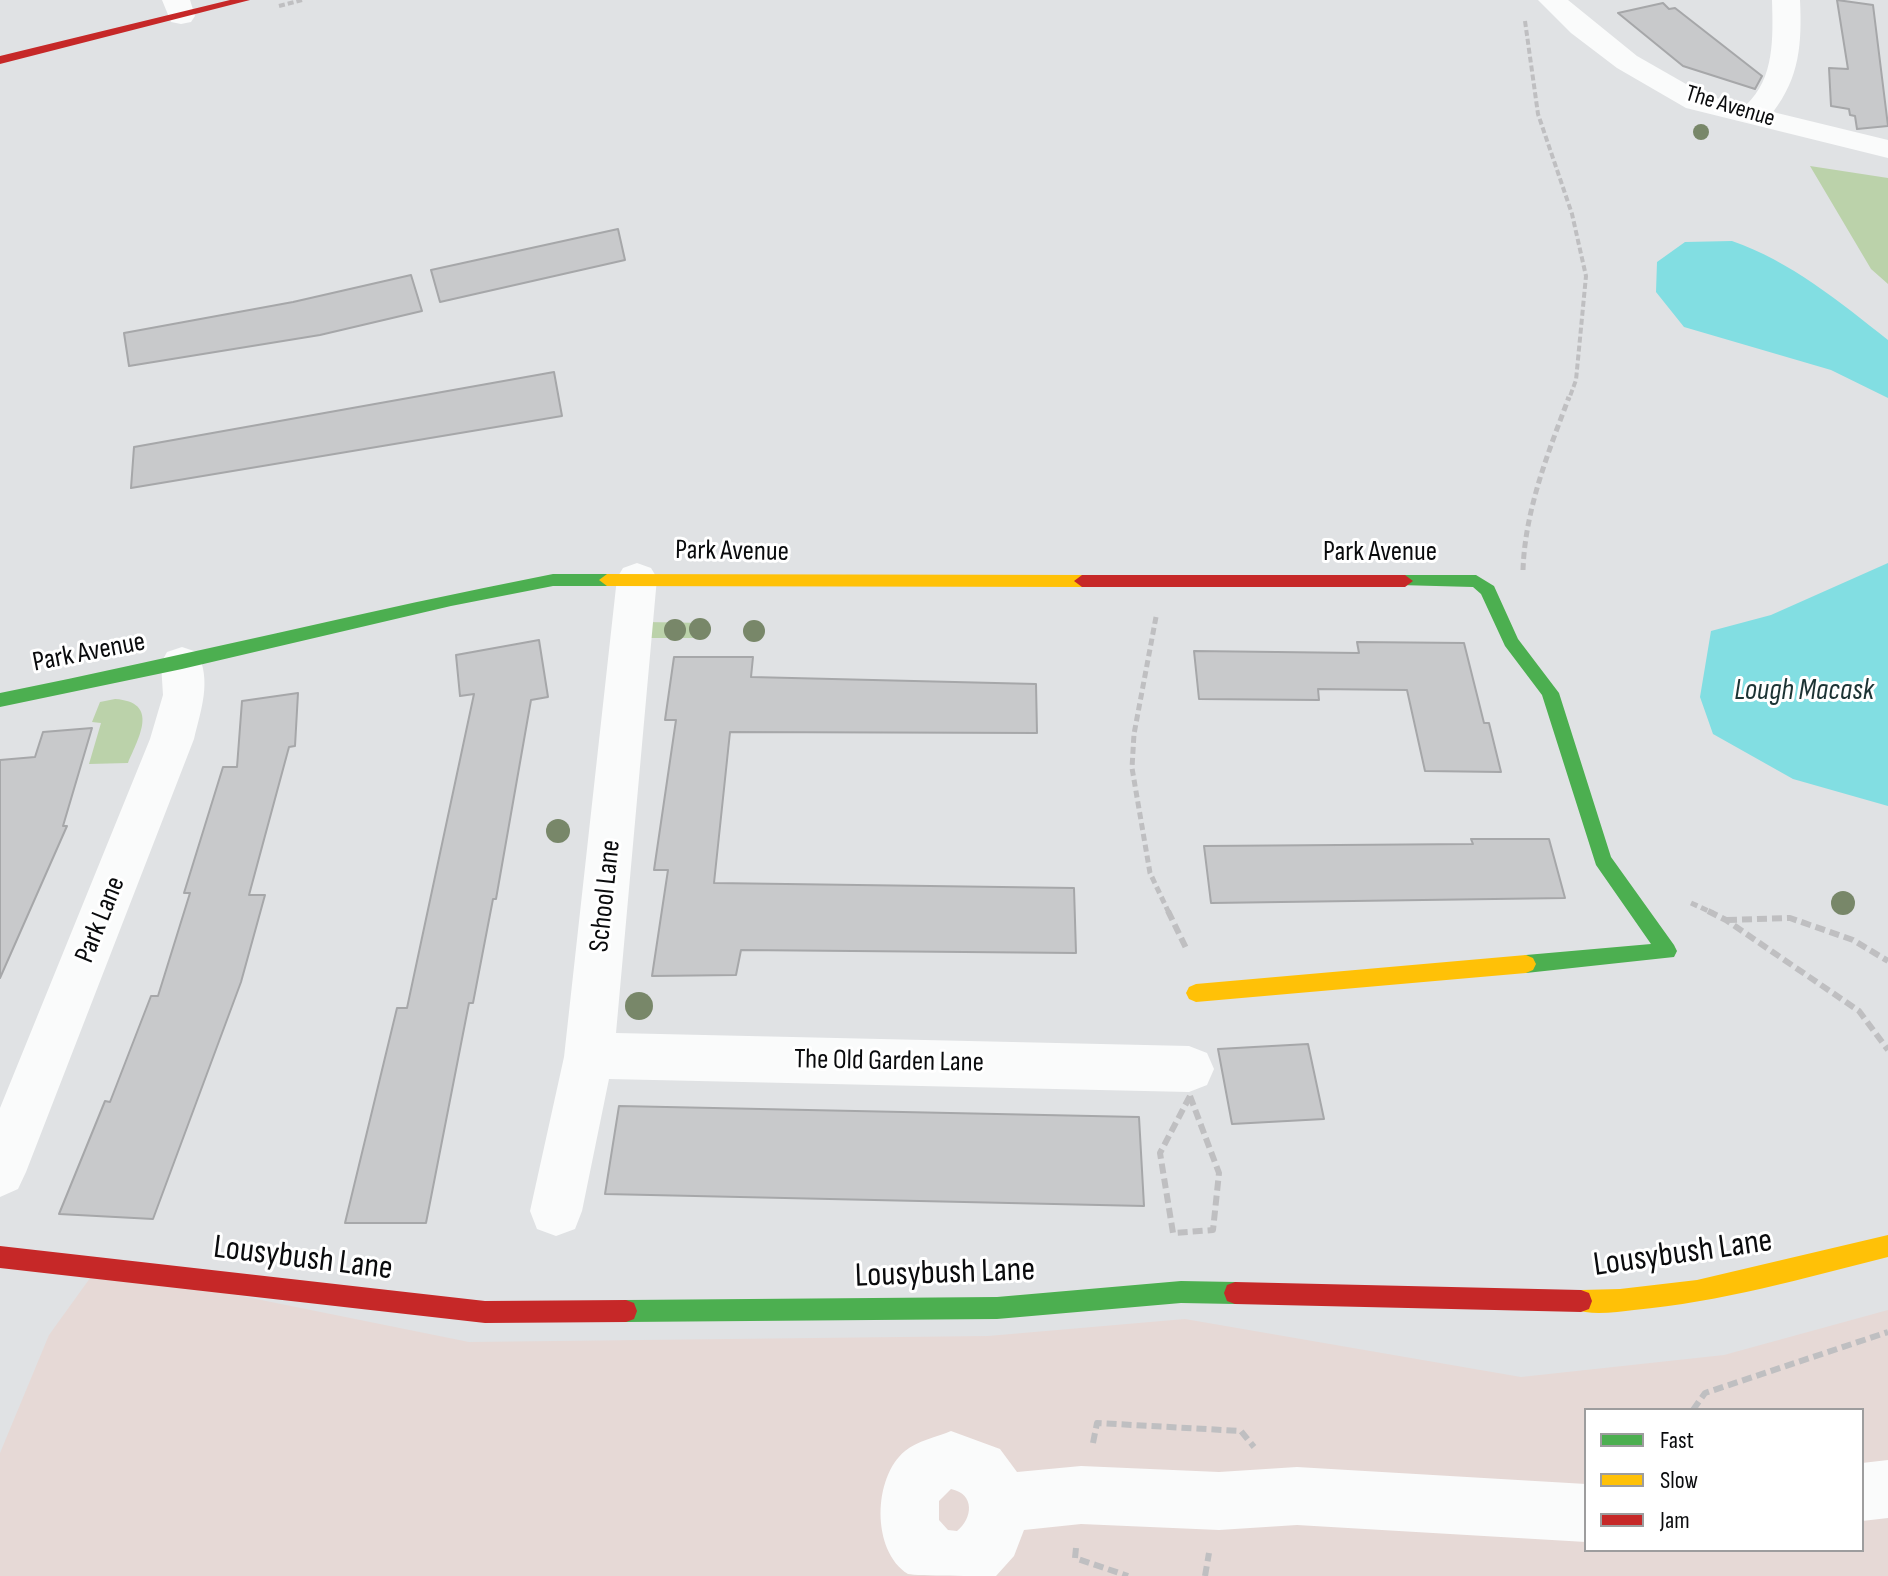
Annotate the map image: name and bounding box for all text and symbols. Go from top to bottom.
street label: The Avenue [1682,80,1778,134]
street label: Park Avenue [675,534,789,570]
street label: Park Avenue [1323,536,1437,570]
street label: Park Avenue [30,626,148,680]
water label: Lough Macask [1734,673,1874,709]
street label: School Lane [583,838,629,954]
street label: Park Lane [69,872,133,968]
street label: The Old Garden Lane [794,1044,984,1080]
street label: Lousybush Lane [1591,1221,1775,1287]
street label: Lousybush Lane [211,1228,395,1290]
street label: Lousybush Lane [854,1250,1036,1298]
legend [1584,1408,1864,1552]
text: Fast [1660,1426,1694,1455]
text: Slow [1660,1466,1698,1495]
text: Jam [1660,1506,1690,1535]

